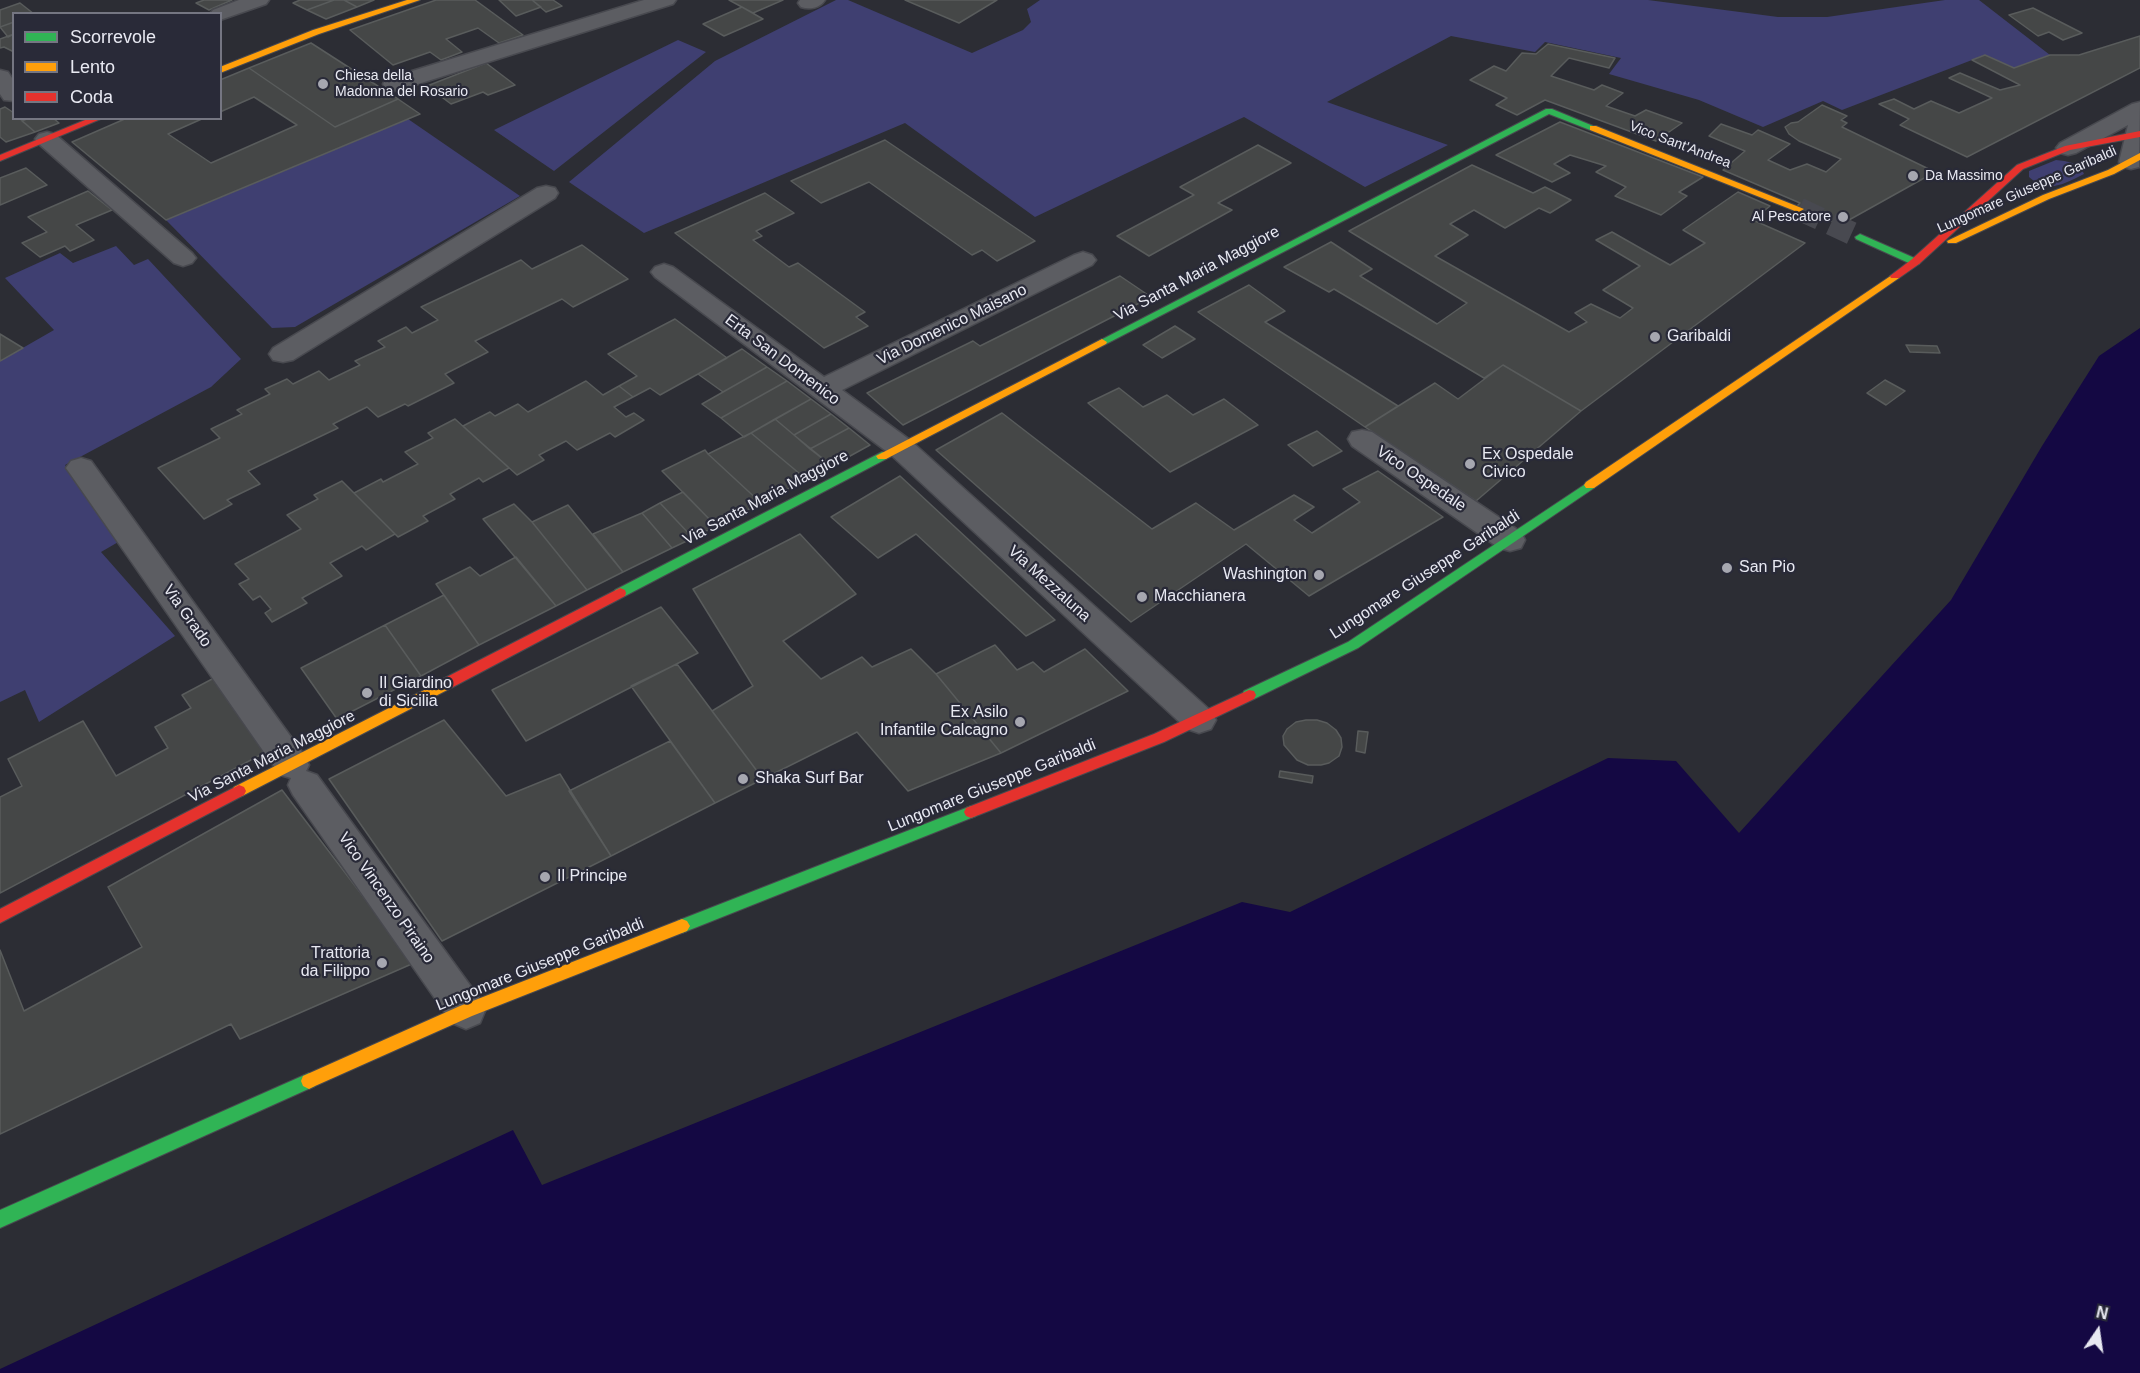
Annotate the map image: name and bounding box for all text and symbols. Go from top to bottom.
legend [12,12,222,120]
text: Scorrevole [70,27,156,47]
text: Lento [70,57,115,77]
place label: Chiesa della Madonna del Rosario [335,68,468,100]
marker: Chiesa della Madonna del Rosario [316,77,330,91]
text: Coda [70,87,113,107]
street label: Vico Sant'Andrea [1627,118,1733,172]
street label: Lungomare Giuseppe Garibaldi [1935,143,2119,237]
place label: Da Massimo [1925,168,2003,184]
marker: Da Massimo [1906,169,1920,183]
place label: Al Pescatore [1752,209,1831,225]
marker: Al Pescatore [1836,210,1850,224]
street label: Via Santa Maria Maggiore [1111,222,1283,326]
street label: Via Domenico Maisano [874,280,1030,370]
street label: Erta San Domenico [721,311,843,409]
place label: Garibaldi [1667,327,1731,347]
marker: Garibaldi [1648,330,1662,344]
street label: Vico Ospedale [1373,442,1469,516]
place label: Ex Ospedale Civico [1482,445,1574,483]
street label: Via Santa Maria Maggiore [680,446,852,550]
marker: Ex Ospedale Civico [1463,457,1477,471]
street label: Lungomare Giuseppe Garibaldi [1327,506,1523,644]
street label: Via Mezzaluna [1004,542,1094,626]
place label: San Pio [1739,558,1795,578]
marker: San Pio [1720,561,1734,575]
place label: Washington [1223,565,1307,585]
marker: Washington [1312,568,1326,582]
street label: Via Grado [159,581,215,651]
place label: Macchianera [1154,587,1246,607]
marker: Macchianera [1135,590,1149,604]
place label: Il Giardino di Sicilia [379,674,452,712]
marker: Il Giardino di Sicilia [360,686,374,700]
place label: Ex Asilo Infantile Calcagno [880,703,1008,741]
street label: Via Santa Maria Maggiore [185,707,359,807]
marker: Ex Asilo Infantile Calcagno [1013,715,1027,729]
street label: Lungomare Giuseppe Garibaldi [885,735,1099,837]
place label: Shaka Surf Bar [755,769,864,789]
marker: Shaka Surf Bar [736,772,750,786]
street label: Vico Vincenzo Piraino [334,829,438,967]
place label: Il Principe [557,867,627,887]
marker: Il Principe [538,870,552,884]
street label: Lungomare Giuseppe Garibaldi [433,914,647,1016]
place label: Trattoria da Filippo [301,944,370,982]
marker: Trattoria da Filippo [375,956,389,970]
north arrow [2068,1301,2128,1361]
text: N [2095,1303,2110,1323]

